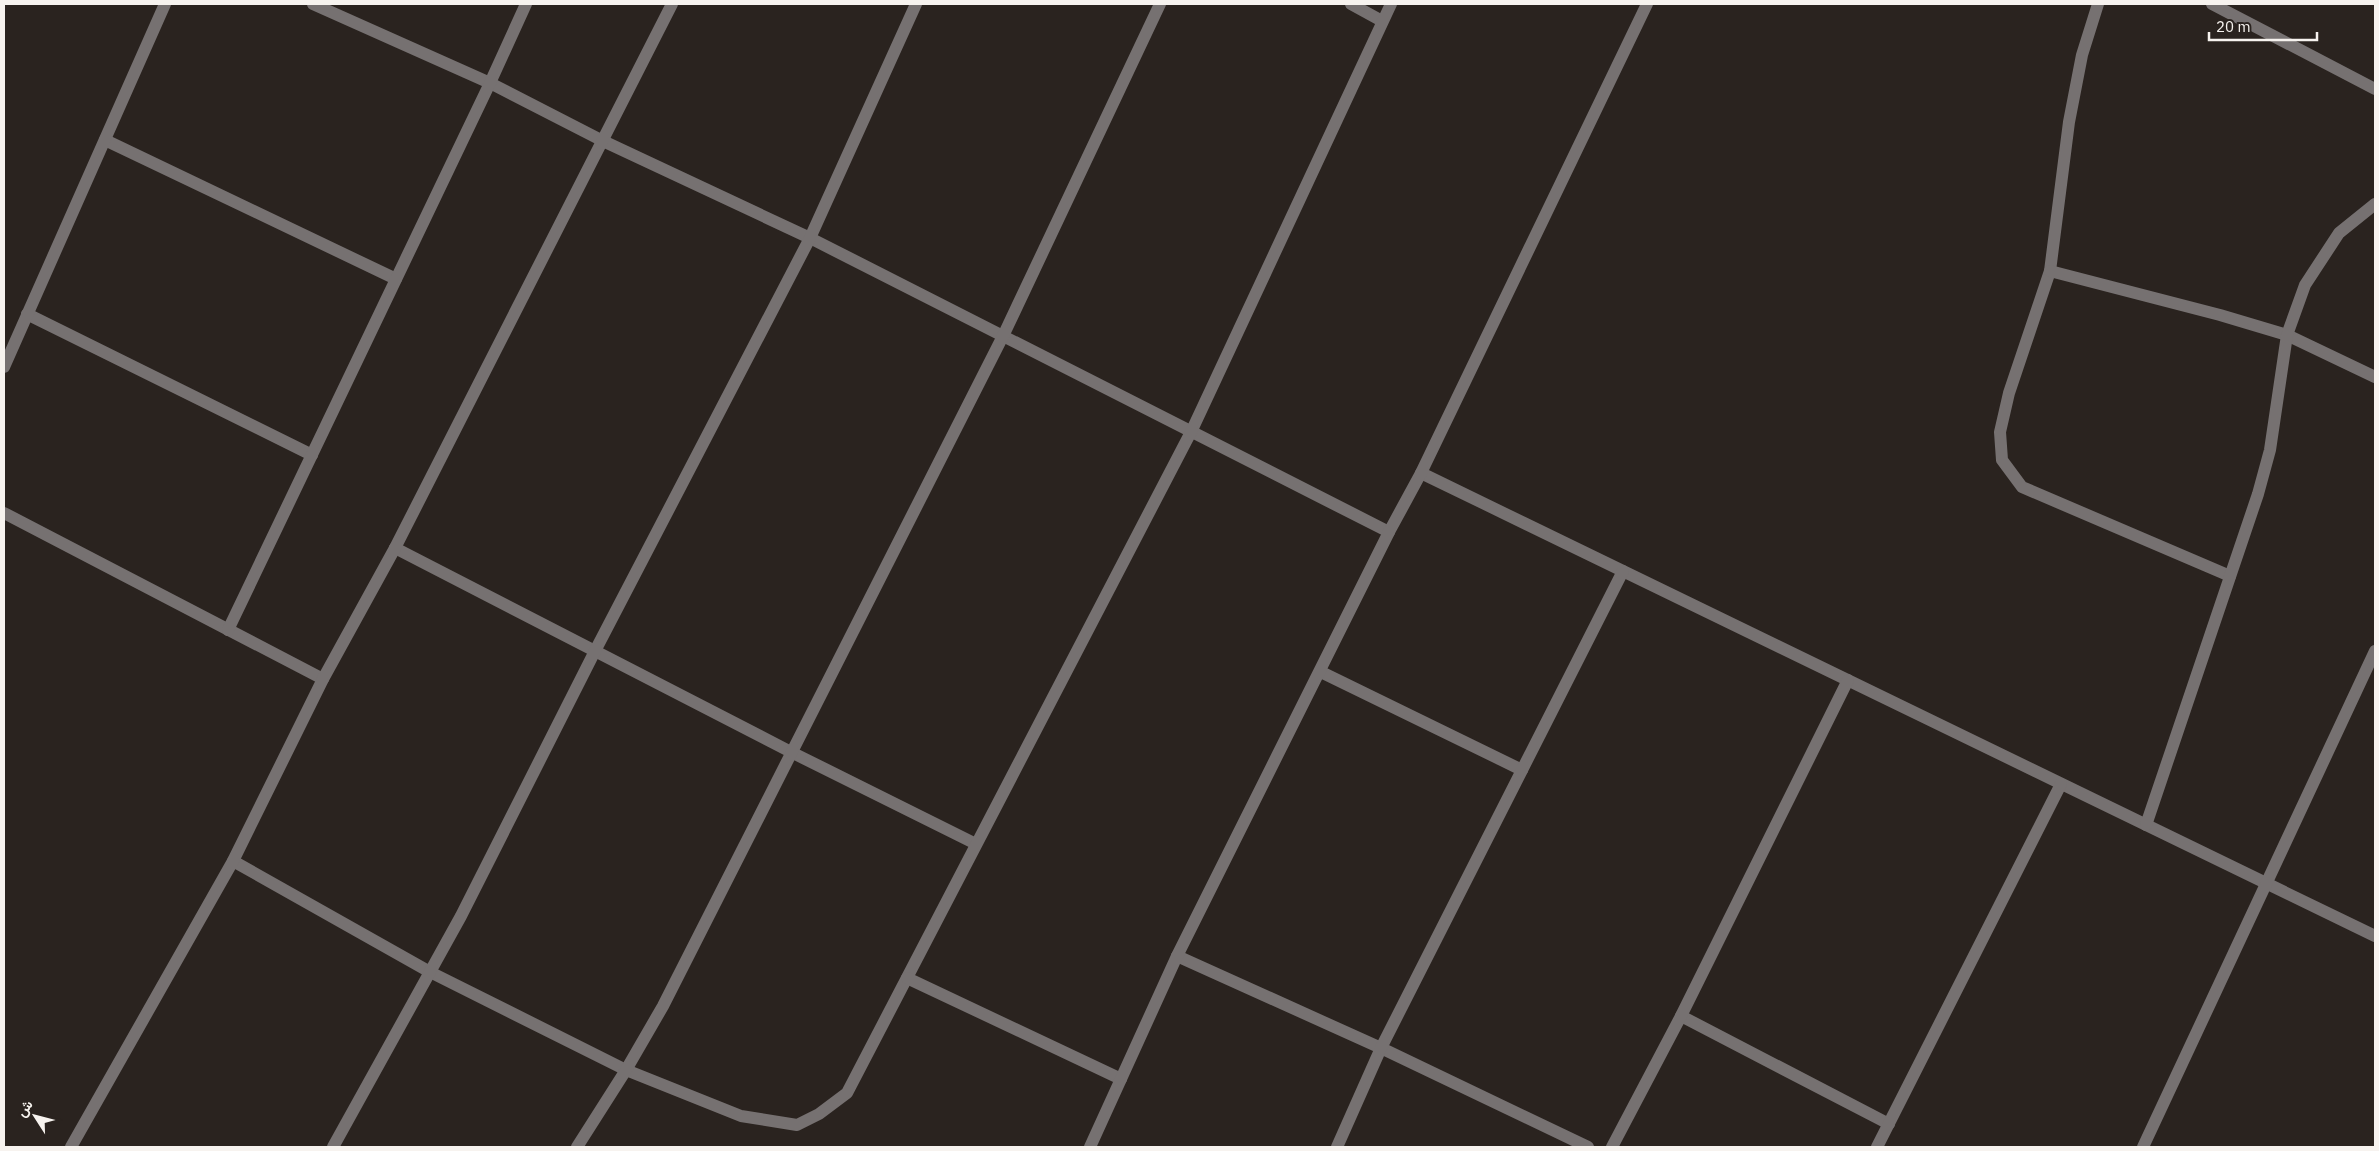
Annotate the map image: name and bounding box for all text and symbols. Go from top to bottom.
scale bar [2209,10,2316,42]
text: 20 m [2216,17,2251,36]
north arrow [10,1091,60,1141]
text: ش [12,1096,37,1120]

